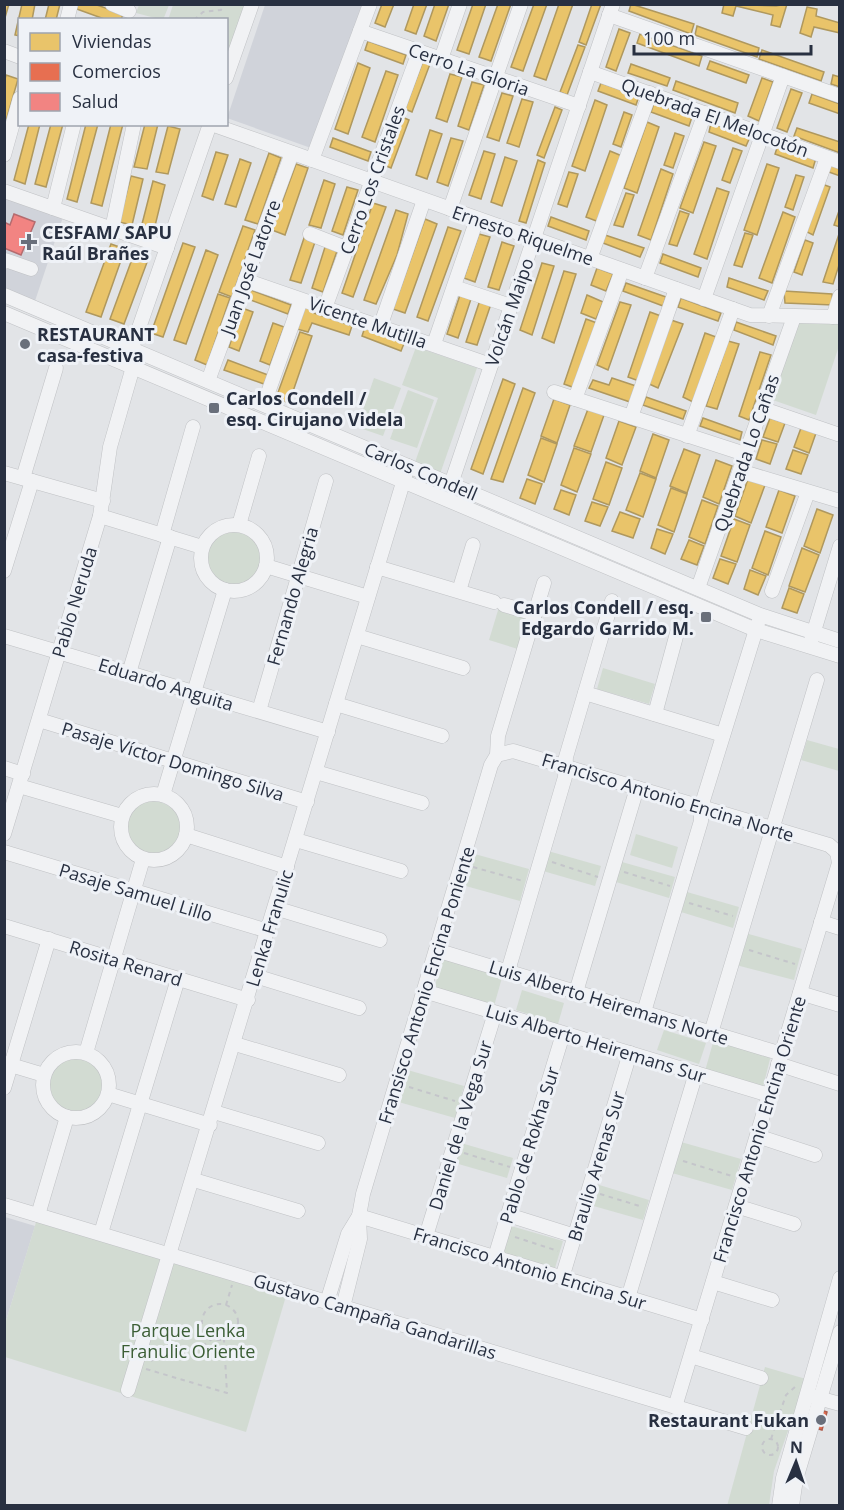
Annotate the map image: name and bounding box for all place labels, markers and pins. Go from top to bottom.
place label: CESFAM/ SAPU Raúl Brañes [42,220,172,265]
marker: CESFAM/ SAPU Raúl Brañes [20,233,38,251]
place label: RESTAURANT casa-festiva [37,322,155,367]
marker: RESTAURANT casa-festiva [18,337,32,351]
place label: Carlos Condell / esq. Cirujano Videla [226,386,403,431]
marker: Carlos Condell / esq. Cirujano Videla [207,401,221,415]
place label: Carlos Condell / esq. Edgardo Garrido M. [513,595,694,640]
marker: Carlos Condell / esq. Edgardo Garrido M. [699,610,713,624]
place label: Restaurant Fukan [648,1408,809,1432]
marker: Restaurant Fukan [814,1413,828,1427]

